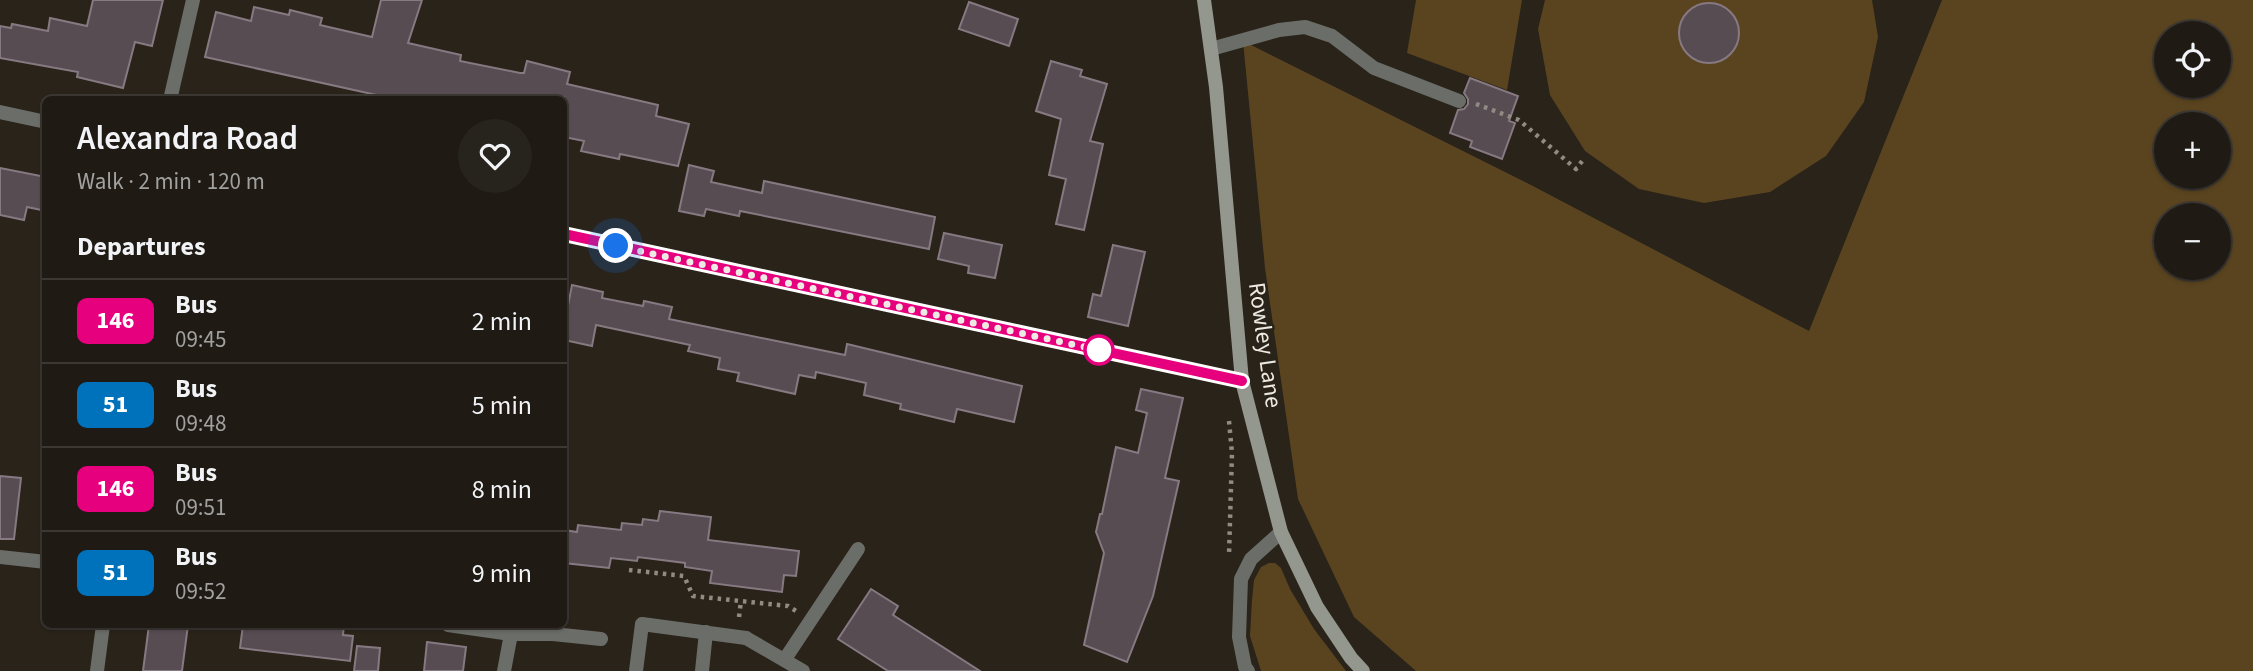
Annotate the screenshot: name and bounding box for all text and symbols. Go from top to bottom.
map controls [2154,21,2231,280]
button: locate [2154,21,2231,98]
button: + [2154,112,2231,189]
text: Alexandra Road [77,115,298,162]
button: heart [458,119,532,193]
text: Walk · 2 min · 120 m [77,165,265,198]
button: − [2154,203,2231,280]
text: Departures [77,228,205,265]
your location [598,228,633,263]
street label: Rowley Lane [1239,280,1291,410]
text: Bus [175,286,217,323]
text: 146 [96,303,135,338]
text: 2 min [472,303,532,340]
text: 09:45 [175,323,226,356]
unlabelled marker [1084,335,1114,365]
text: Bus [175,370,217,407]
text: 51 [103,387,128,422]
text: 5 min [472,387,532,424]
text: 09:48 [175,407,226,440]
text: Bus [175,454,217,491]
text: 146 [96,471,135,506]
text: 8 min [472,471,532,508]
text: 09:51 [175,491,226,524]
text: Bus [175,538,217,575]
text: 51 [103,555,128,590]
text: 9 min [472,555,532,592]
text: 09:52 [175,575,226,608]

